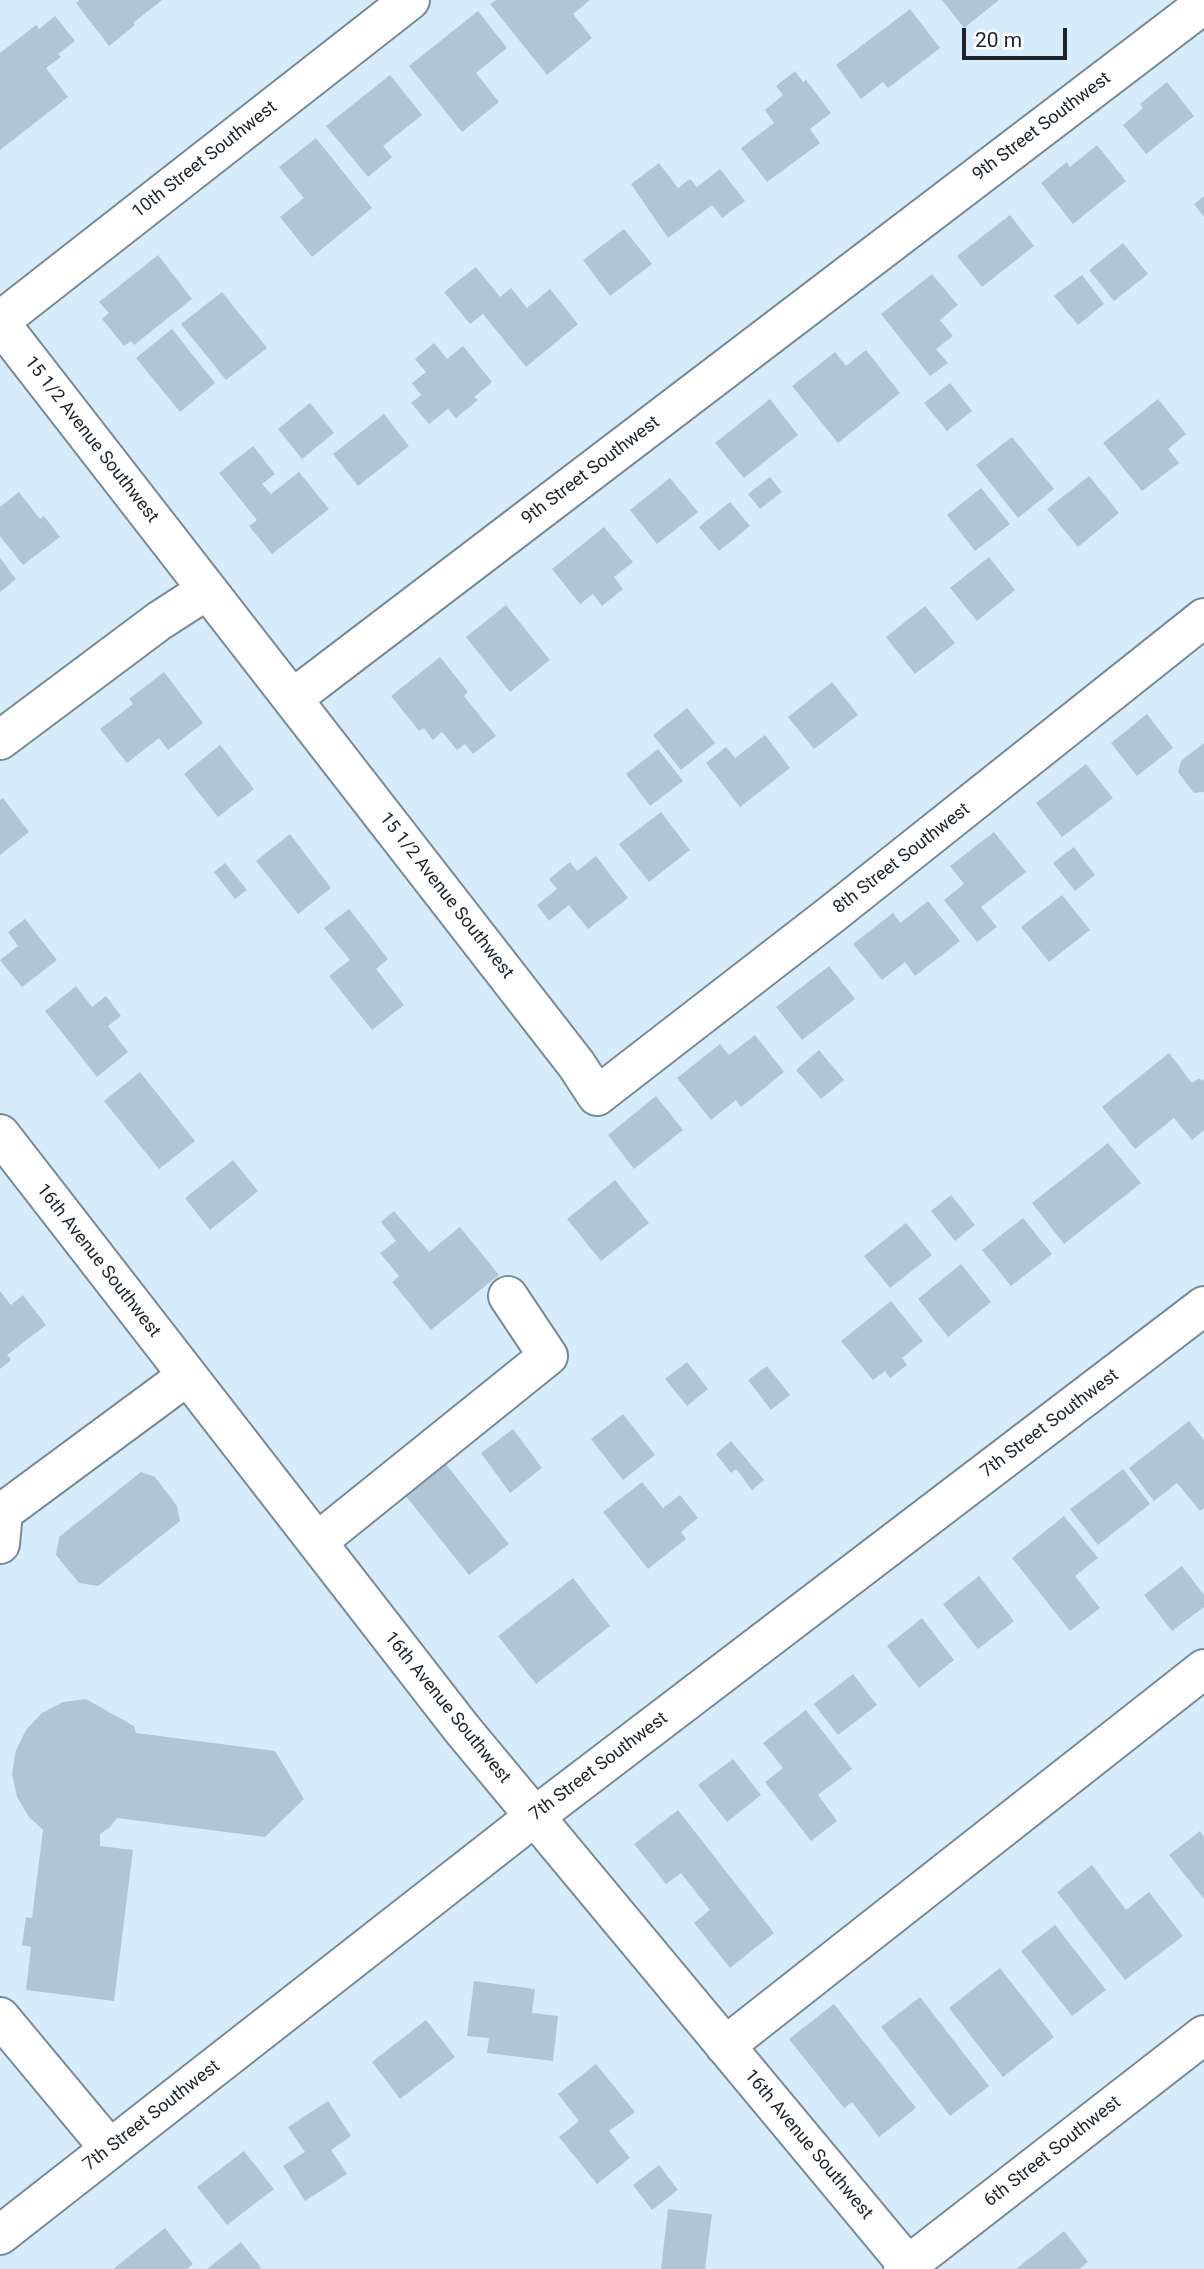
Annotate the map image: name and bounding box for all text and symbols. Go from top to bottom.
scale bar [966,14,1071,58]
text: 20 m [975,28,1022,52]
street label: 9th Street Southwest [969,68,1115,186]
street label: 10th Street Southwest [128,97,282,223]
street label: 15 1/2 Avenue Southwest [19,353,163,527]
street label: 9th Street Southwest [518,412,664,530]
street label: 8th Street Southwest [829,799,975,919]
street label: 15 1/2 Avenue Southwest [374,809,518,983]
street label: 16th Avenue Southwest [31,1180,165,1342]
street label: 7th Street Southwest [977,1365,1123,1483]
street label: 16th Avenue Southwest [379,1628,515,1788]
street label: 7th Street Southwest [526,1708,672,1826]
street label: 7th Street Southwest [79,2056,225,2176]
street label: 16th Avenue Southwest [739,2066,877,2224]
street label: 6th Street Southwest [980,2092,1126,2212]

